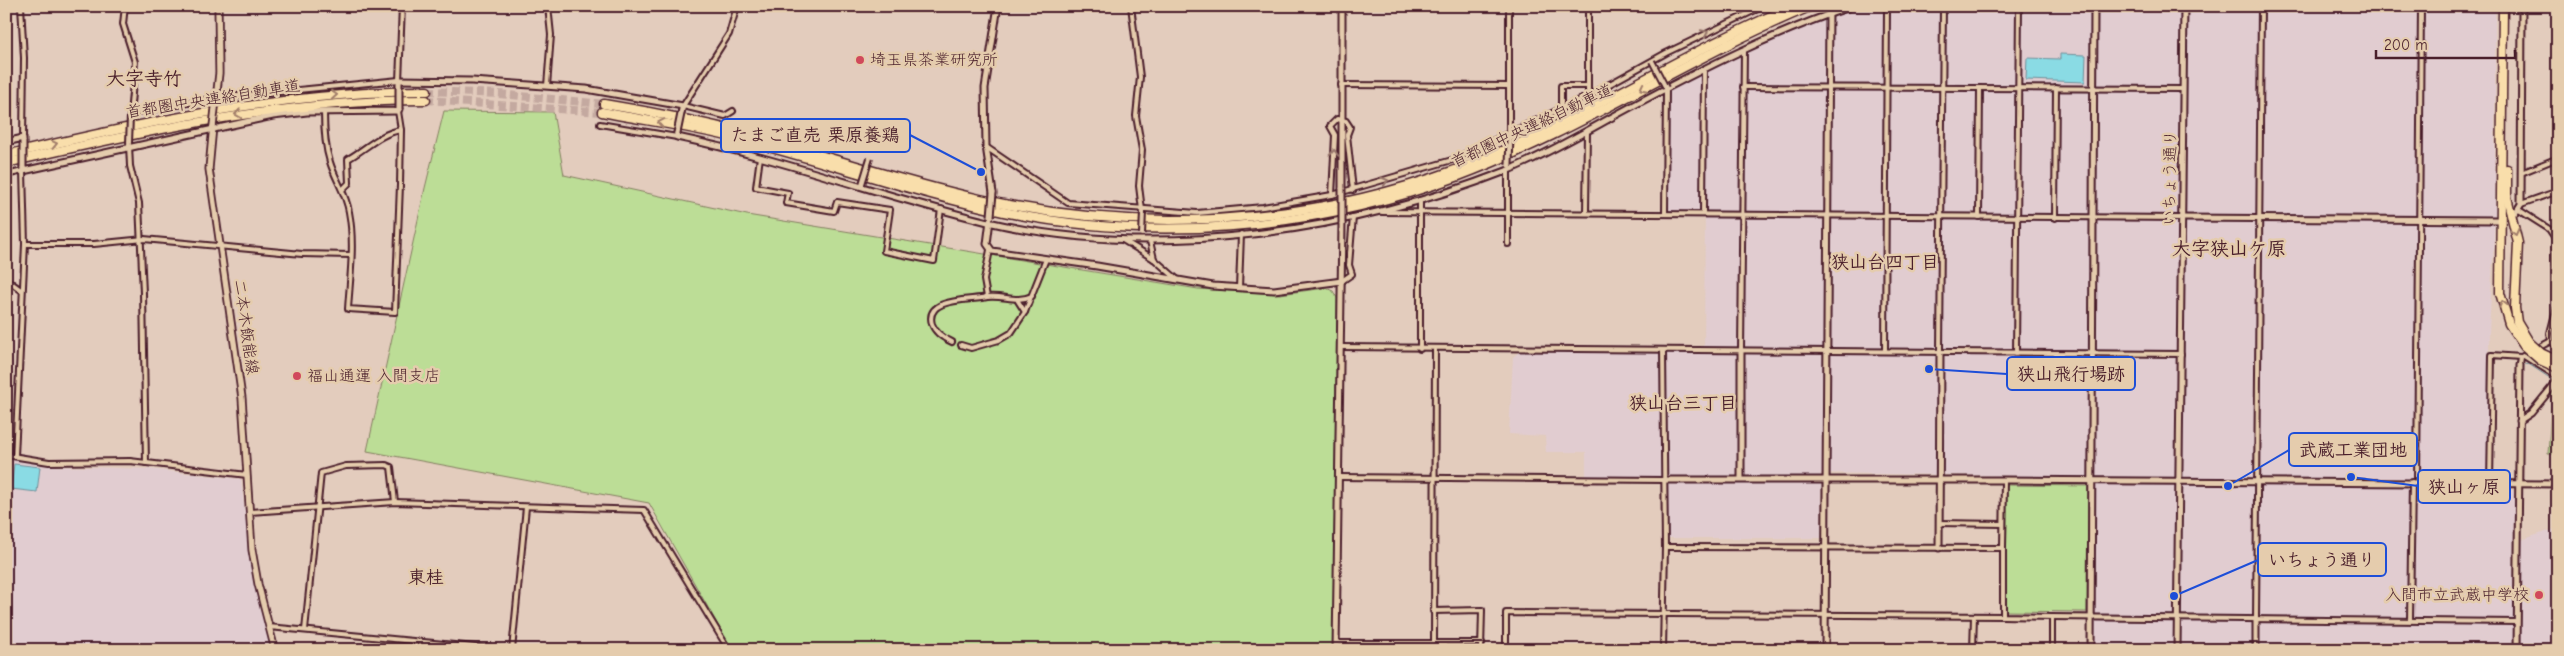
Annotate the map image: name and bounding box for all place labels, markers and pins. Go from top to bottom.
place label: 埼玉県茶業研究所 [870,51,998,69]
marker: 埼玉県茶業研究所 [854,54,866,66]
callout: たまご直売 栗原養鶏 [721,119,910,152]
callout: 狭山飛行場跡 [2007,357,2135,390]
place label: 福山通運 入間支店 [307,367,440,385]
marker: 福山通運 入間支店 [291,370,303,382]
callout: 武蔵工業団地 [2289,433,2417,466]
callout: 狭山ヶ原 [2418,470,2510,503]
callout: いちょう通り [2258,543,2386,576]
place label: 入間市立武蔵中学校 [2385,586,2529,604]
marker: 入間市立武蔵中学校 [2533,589,2545,601]

